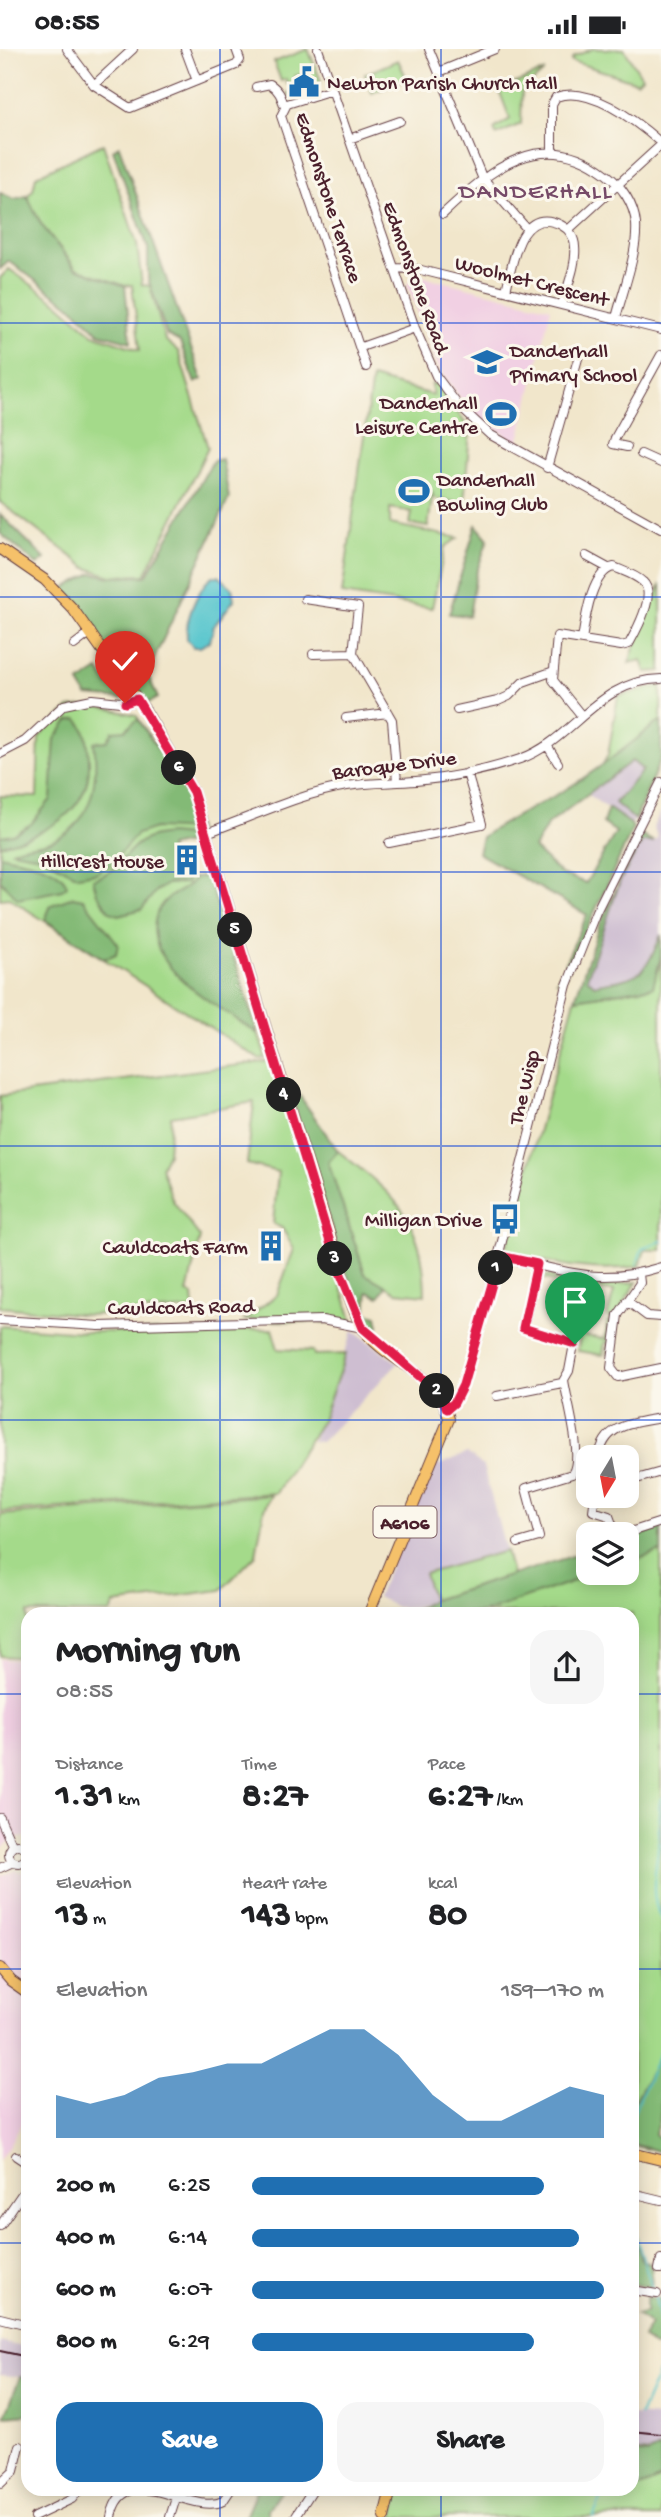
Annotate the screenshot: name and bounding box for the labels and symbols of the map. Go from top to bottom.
public building icon: Newton Parish Church Hall [287,65,321,99]
place label: Newton Parish Church Hall [327,73,558,98]
street label: Edmonstone Terrace [287,110,366,287]
district label: DANDERHALL [457,179,613,208]
street label: Edmonstone Road [375,199,453,359]
street label: Woolmet Crescent [452,252,613,315]
place label: Danderhall Primary School [508,341,637,390]
school or university icon: Danderhall Primary School [470,345,504,379]
place label: Danderhall Leisure Centre [355,393,479,442]
sports icon: Danderhall Leisure Centre [484,397,518,431]
place label: Danderhall Bowling Club [435,470,548,519]
sports icon: Danderhall Bowling Club [397,474,431,508]
pin [95,631,155,703]
street label: Baroque Drive [330,747,459,788]
pin: 6 [162,751,196,785]
building icon: Hillcrest House [170,843,204,877]
place label: Hillcrest House [40,851,165,876]
pin: 5 [218,913,252,947]
street label: The Wisp [505,1047,548,1129]
pin: 4 [266,1077,302,1113]
bus stop icon: Milligan Drive [488,1202,522,1236]
place label: Milligan Drive [365,1210,483,1235]
building icon: Cauldcoats Farm [254,1229,288,1263]
place label: Cauldcoats Farm [102,1237,248,1262]
pin: 3 [318,1241,352,1277]
pin: 1 [478,1251,514,1285]
pin [545,1272,605,1344]
street label: Cauldcoats Road [108,1296,256,1323]
pin: 2 [420,1373,454,1409]
north arrow [576,1445,639,1509]
road number: A6106 [374,1506,436,1537]

